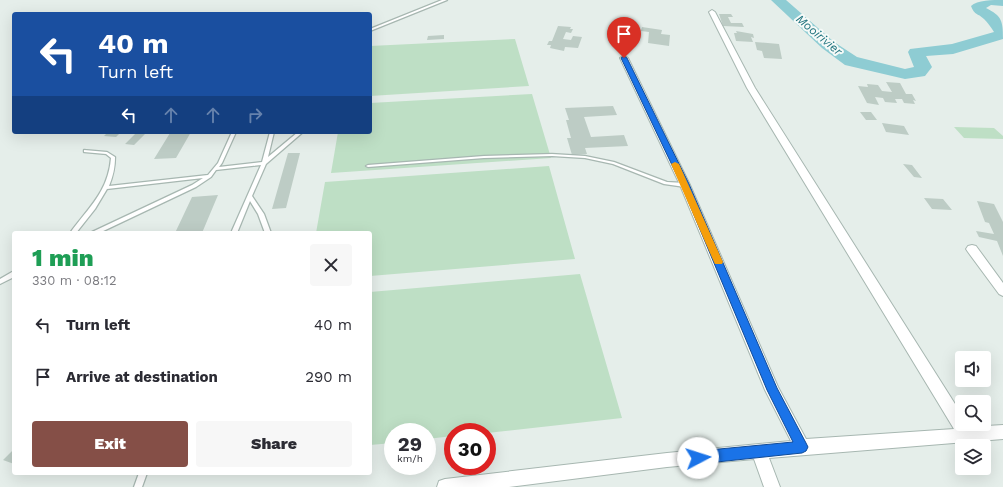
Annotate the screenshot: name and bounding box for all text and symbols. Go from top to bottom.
water label: Mooirivier [793,12,846,59]
pin [607,17,641,58]
icon: arrive [613,23,635,45]
text: 40 m [98,27,168,60]
icon: left [32,28,84,80]
text: Turn left [98,61,173,82]
icon: left [118,104,140,126]
icon: ahead [160,104,182,126]
icon: ahead [202,104,224,126]
icon: right [244,104,266,126]
text: 1 min [32,244,94,272]
button: close [310,244,352,286]
text: 330 m · 08:12 [32,273,116,288]
icon: left [32,314,54,336]
text: Turn left [66,316,130,334]
text: 40 m [314,316,352,334]
map controls [955,351,991,475]
button: sound [955,351,991,387]
icon: arrive [32,366,54,388]
text: Arrive at destination [66,368,218,386]
text: 290 m [305,368,352,386]
button: search [955,395,991,431]
button: Exit [32,421,188,467]
button: Share [196,421,352,467]
speed limit sign: 30 [444,423,496,475]
text: 29 [398,432,422,456]
position arrow [677,437,719,479]
button: layers [955,439,991,475]
text: km/h [397,453,423,464]

